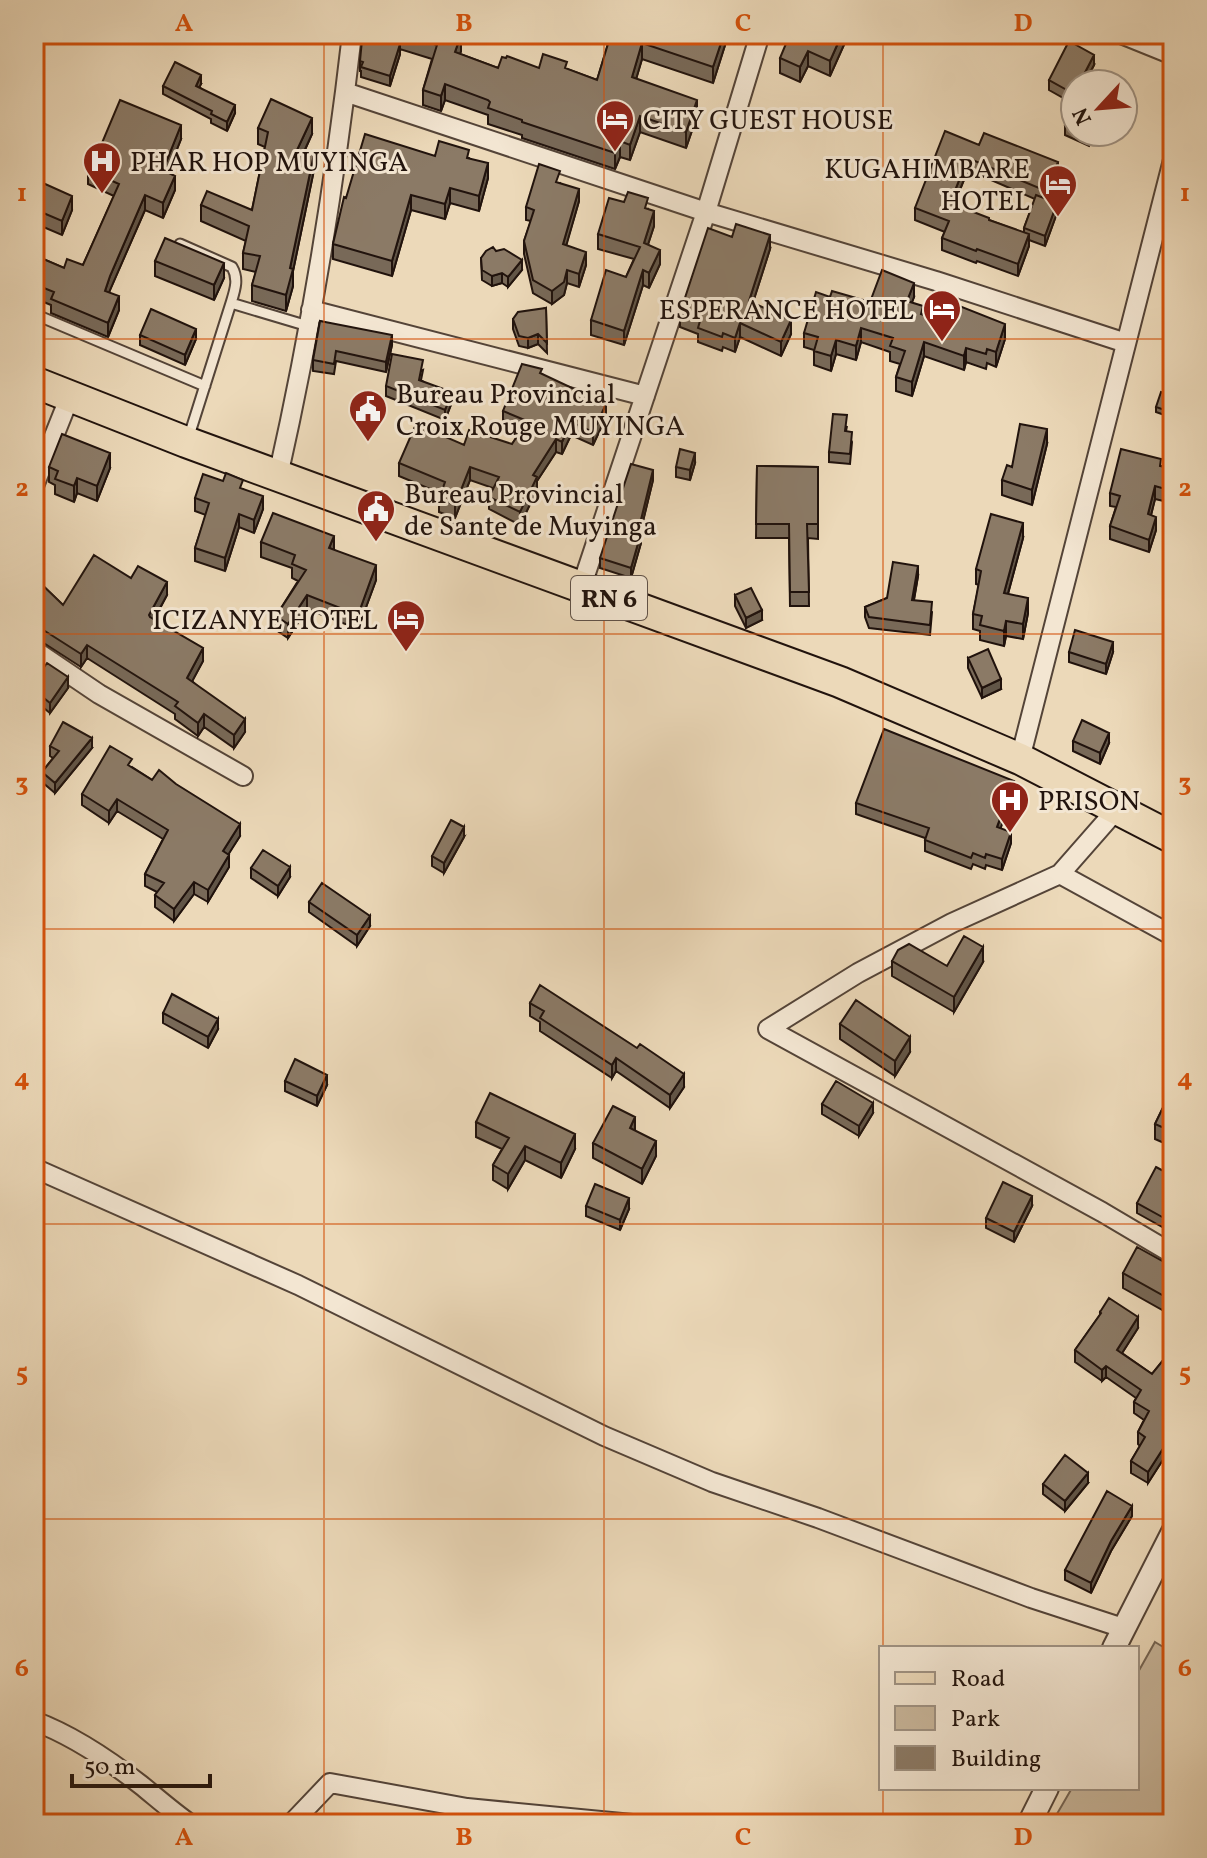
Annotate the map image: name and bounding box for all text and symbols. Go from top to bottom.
text: A [175,6,194,42]
text: B [455,6,473,42]
text: C [735,6,751,42]
text: D [1013,6,1033,42]
north arrow [1059,68,1139,148]
hotel icon: CITY GUEST HOUSE [594,98,636,153]
place label: CITY GUEST HOUSE [643,102,894,141]
text: N [1066,102,1101,130]
hospital icon: PHAR HOP MUYINGA [81,140,123,195]
place label: PHAR HOP MUYINGA [130,144,408,183]
place label: KUGAHIMBARE HOTEL [824,151,1030,222]
hotel icon: KUGAHIMBARE HOTEL [1037,163,1079,218]
text: 1 [17,176,27,212]
text: 1 [1180,176,1190,212]
hotel icon: ESPERANCE HOTEL [921,288,963,343]
place label: ESPERANCE HOTEL [659,292,914,331]
place label: Bureau Provincial Croix Rouge MUYINGA [396,376,685,447]
public building icon: Bureau Provincial Croix Rouge MUYINGA [347,388,389,443]
text: 2 [15,471,29,507]
text: 2 [1178,471,1192,507]
place label: Bureau Provincial de Sante de Muyinga [404,476,657,547]
public building icon: Bureau Provincial de Sante de Muyinga [355,488,397,543]
road number: RN 6 [571,576,647,620]
hotel icon: ICIZANYE HOTEL [385,598,427,653]
place label: ICIZANYE HOTEL [152,602,378,641]
text: 3 [15,766,29,802]
text: 3 [1178,766,1192,802]
hospital icon: PRISON [989,779,1031,834]
place label: PRISON [1038,783,1140,822]
text: 4 [14,1061,30,1097]
text: 4 [1177,1061,1193,1097]
text: 5 [16,1356,28,1392]
text: 5 [1179,1356,1191,1392]
legend [879,1646,1139,1790]
text: 6 [15,1651,29,1687]
text: 6 [1178,1651,1192,1687]
text: Road [951,1663,1005,1697]
text: Park [951,1703,1000,1737]
scale bar [72,1738,210,1788]
text: Building [951,1743,1041,1777]
text: 50 m [84,1751,136,1785]
text: A [175,1820,194,1856]
text: B [455,1820,473,1856]
text: C [735,1820,751,1856]
text: D [1013,1820,1033,1856]

